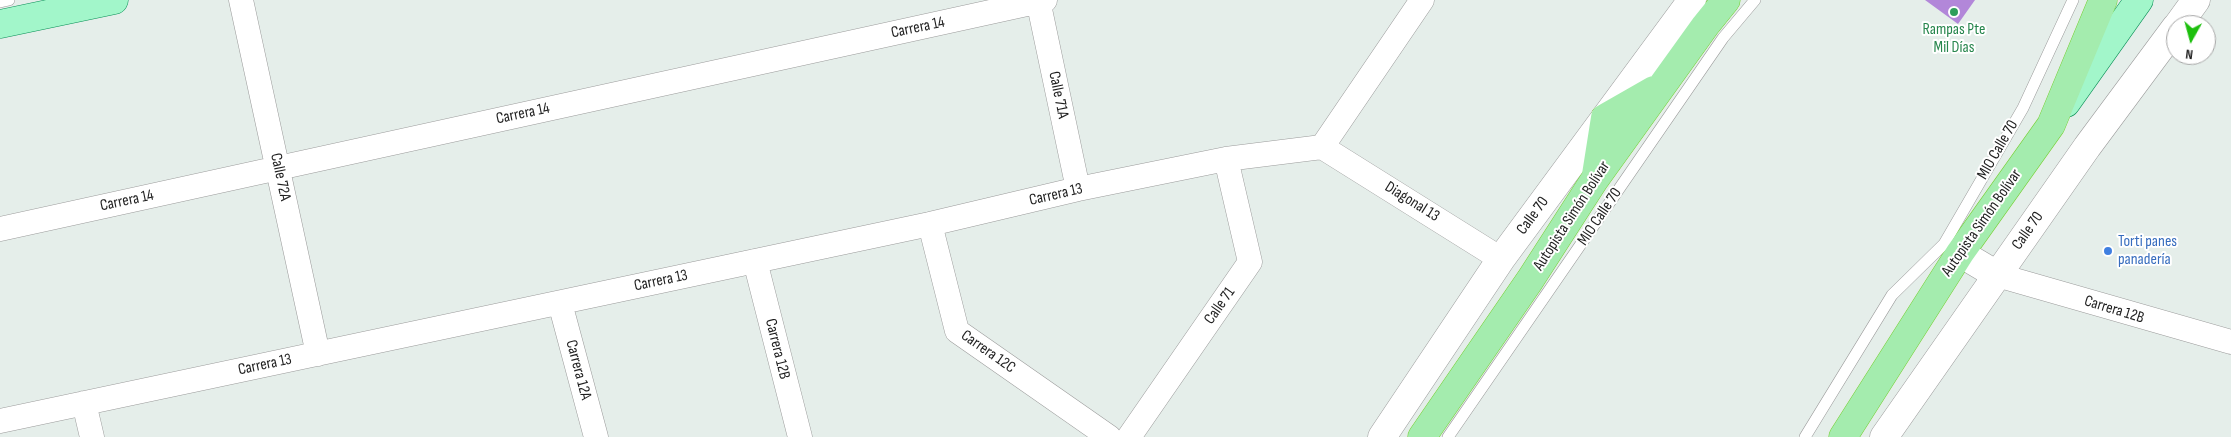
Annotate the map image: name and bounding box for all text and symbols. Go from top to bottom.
marker: Rampas Pte Mil Días [1948,6,1960,18]
street label: Carrera 14 [889,13,947,43]
north arrow [2166,15,2216,65]
place label: Rampas Pte Mil Días [1923,20,1985,58]
text: N [2184,46,2194,63]
street label: Calle 71A [1044,70,1072,120]
street label: Carrera 14 [494,99,552,129]
street label: MIO Calle 70 [1973,117,2023,183]
street label: Calle 72A [266,151,294,203]
street label: Autopista Simón Bolívar [1530,158,1614,274]
street label: Autopista Simón Bolívar [1938,166,2026,280]
street label: Diagonal 13 [1381,178,1443,226]
street label: Carrera 13 [1027,180,1085,210]
street label: MIO Calle 70 [1574,185,1626,249]
street label: Carrera 14 [98,186,156,216]
street label: Calle 70 [1513,193,1553,239]
street label: Calle 70 [2008,208,2048,254]
place label: Torti panes panadería [2118,232,2177,270]
marker: Torti panes panadería [2102,245,2114,257]
street label: Carrera 13 [632,266,690,296]
street label: Calle 71 [1200,284,1240,328]
street label: Carrera 12B [2082,292,2146,328]
street label: Carrera 12B [760,317,794,381]
street label: Carrera 12C [957,326,1019,378]
street label: Carrera 12A [561,338,595,402]
street label: Carrera 13 [236,350,294,380]

